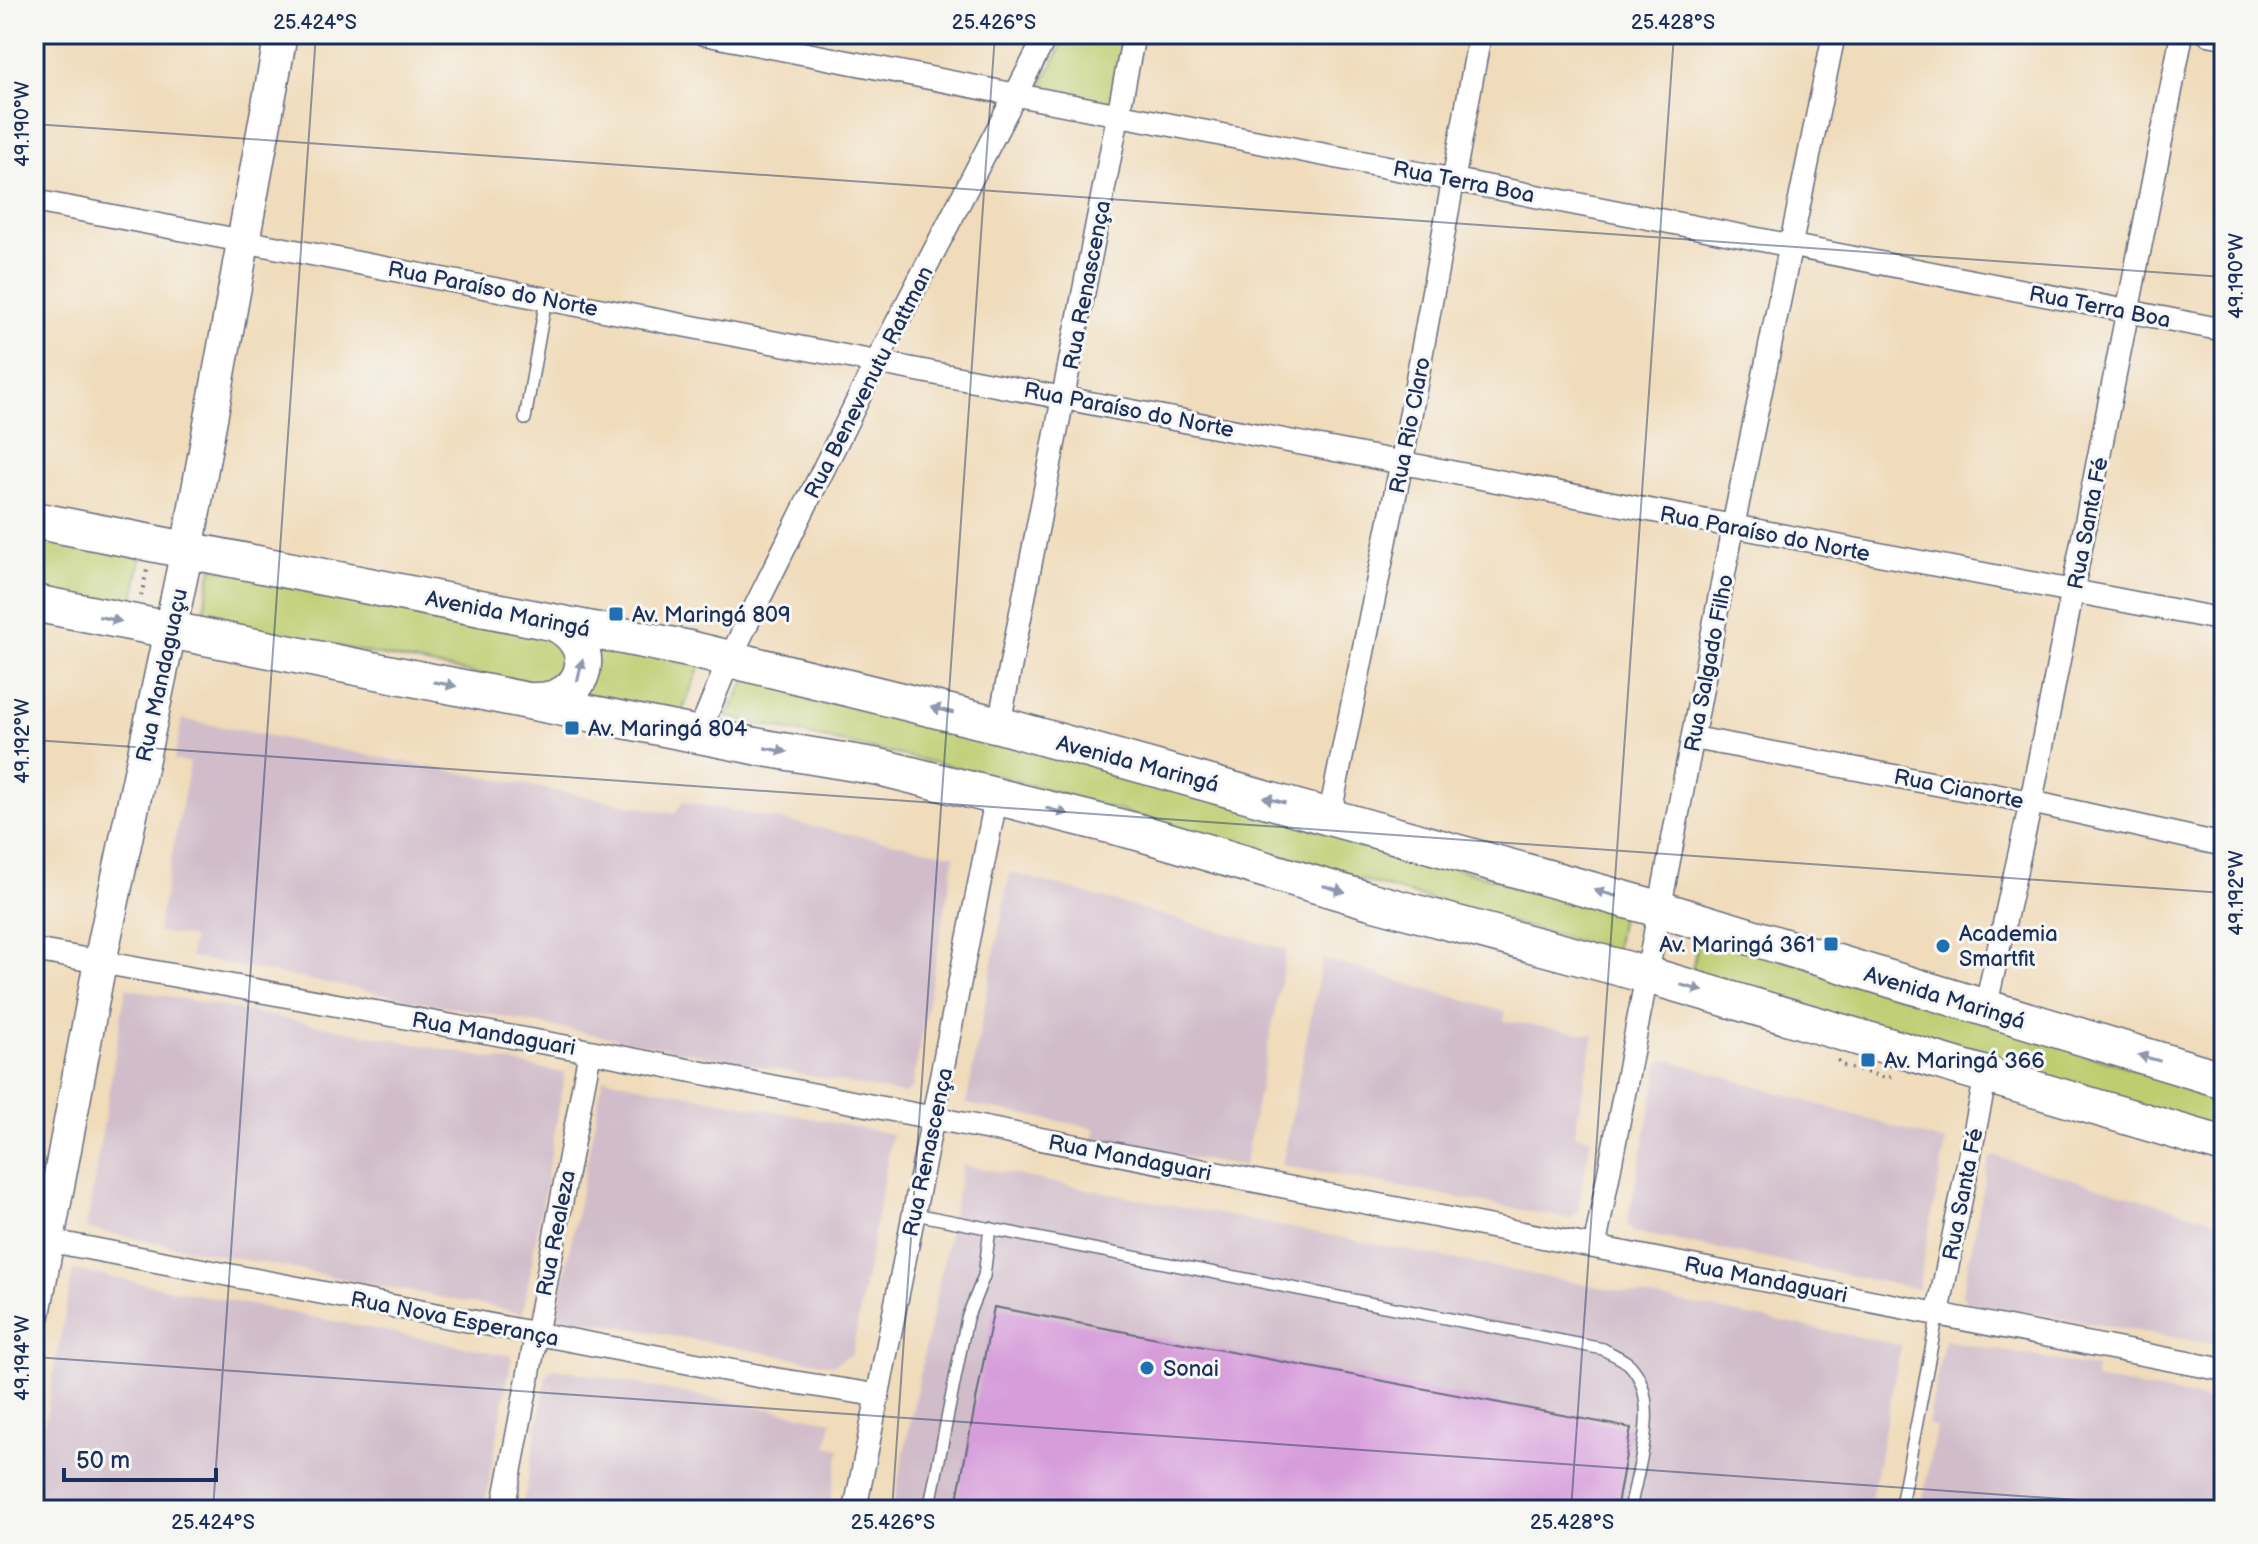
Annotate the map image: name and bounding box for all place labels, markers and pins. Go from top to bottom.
place label: Av. Maringá 809 [632,602,791,629]
marker: Av. Maringá 809 [607,605,625,623]
place label: Av. Maringá 804 [588,716,748,743]
marker: Av. Maringá 804 [563,719,581,737]
place label: Academia Smartfit [1959,921,2058,973]
place label: Av. Maringá 361 [1659,932,1815,959]
marker: Av. Maringá 361 [1822,935,1840,953]
marker: Academia Smartfit [1934,937,1952,955]
place label: Av. Maringá 366 [1884,1048,2045,1075]
marker: Av. Maringá 366 [1859,1051,1877,1069]
place label: Sonai [1163,1356,1219,1383]
marker: Sonai [1138,1359,1156,1377]

